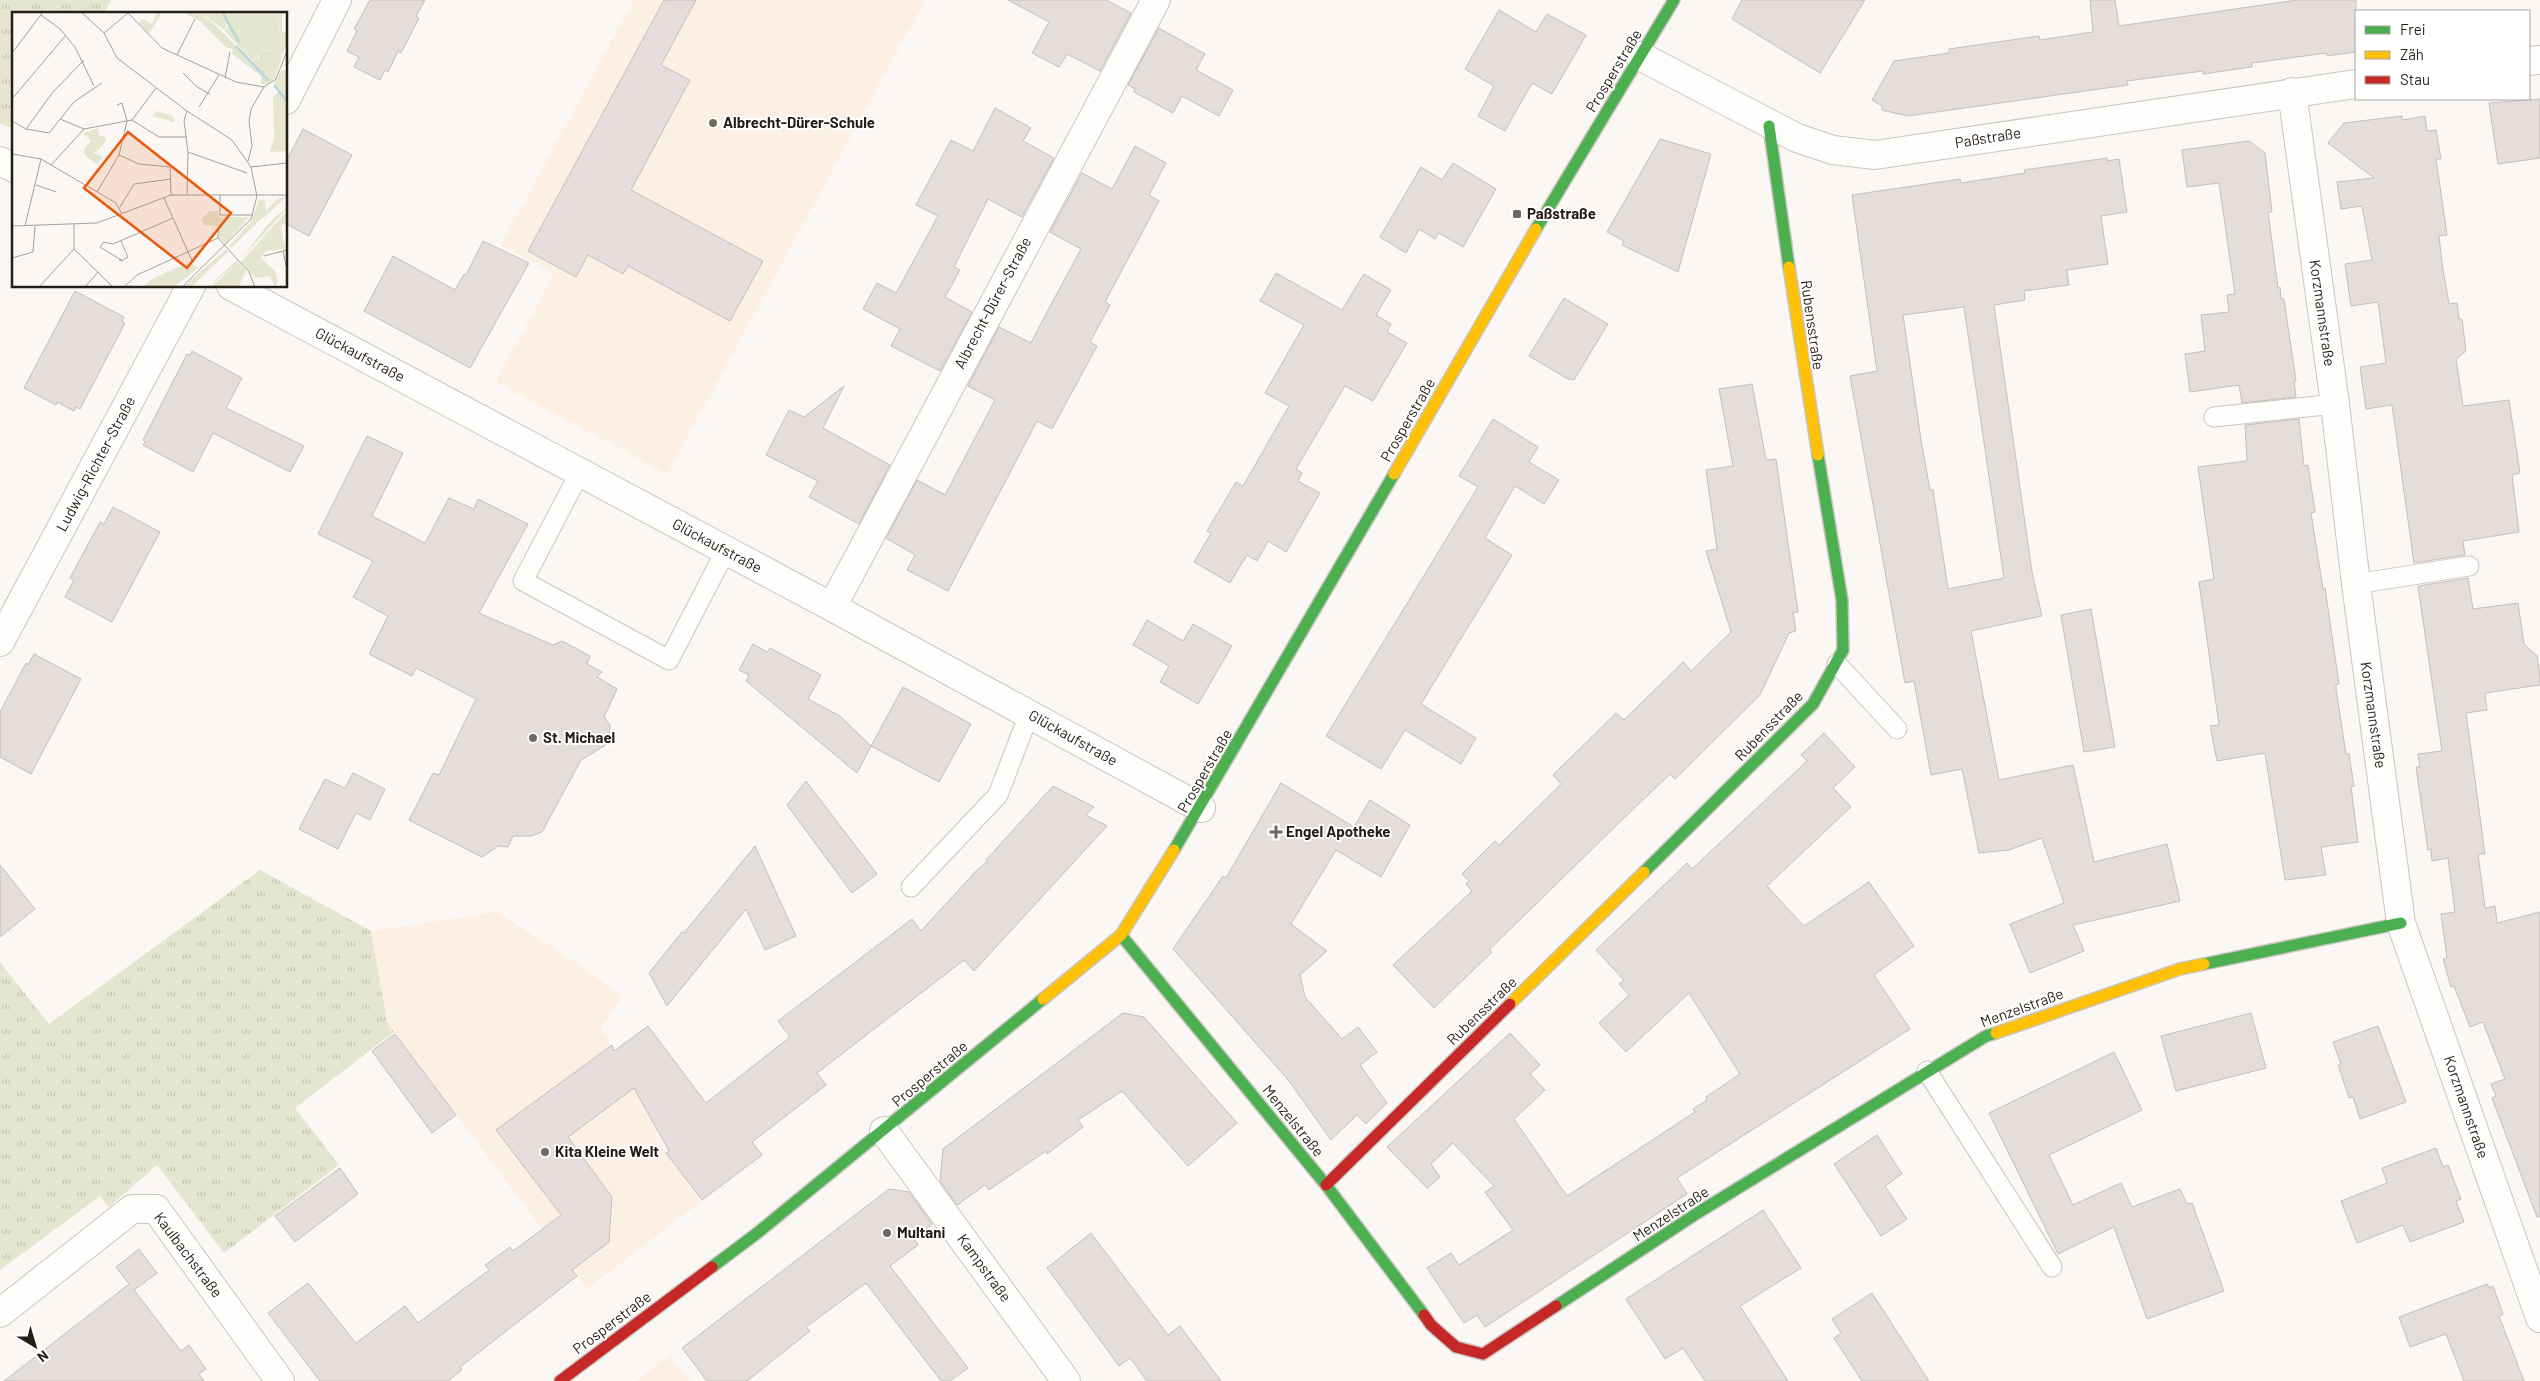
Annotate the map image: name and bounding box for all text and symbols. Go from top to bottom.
legend [2355,10,2530,100]
inset map [12,12,288,288]
text: Frei [2400,20,2426,38]
street label: Prosperstraße [1581,26,1645,115]
text: Zäh [2400,45,2424,63]
text: Stau [2400,70,2430,88]
place label: Albrecht-Dürer-Schule [723,113,875,131]
marker: Albrecht-Dürer-Schule [707,117,719,129]
street label: Paßstraße [1954,123,2022,151]
place label: Paßstraße [1527,204,1596,222]
marker: Paßstraße [1511,208,1523,220]
street label: Albrecht-Dürer-Straße [950,234,1034,372]
street label: Korzmannstraße [2307,258,2339,367]
street label: Rubensstraße [1798,279,1828,371]
street label: Glückaufstraße [313,323,408,385]
street label: Prosperstraße [1376,375,1438,464]
street label: Ludwig-Richter-Straße [52,393,138,534]
street label: Glückaufstraße [670,514,765,576]
street label: Korzmannstraße [2358,660,2390,769]
street label: Rubensstraße [1730,687,1806,764]
street label: Glückaufstraße [1026,705,1121,769]
street label: Prosperstraße [1173,726,1235,815]
place label: St. Michael [543,728,615,746]
marker: St. Michael [527,732,539,744]
place label: Engel Apotheke [1286,822,1390,840]
marker: Engel Apotheke [1270,826,1282,838]
street label: Rubensstraße [1443,972,1520,1048]
street label: Menzelstraße [1978,984,2066,1030]
street label: Prosperstraße [888,1036,971,1110]
street label: Korzmannstraße [2441,1053,2493,1161]
street label: Menzelstraße [1259,1081,1328,1160]
place label: Kita Kleine Welt [555,1142,659,1160]
marker: Kita Kleine Welt [539,1146,551,1158]
street label: Menzelstraße [1629,1182,1712,1244]
street label: Kaulbachstraße [151,1208,227,1301]
place label: Multani [897,1223,945,1241]
marker: Multani [881,1227,893,1239]
street label: Kampstraße [954,1230,1015,1305]
street label: Prosperstraße [569,1287,654,1357]
north arrow [10,1321,60,1371]
text: N [34,1347,52,1366]

